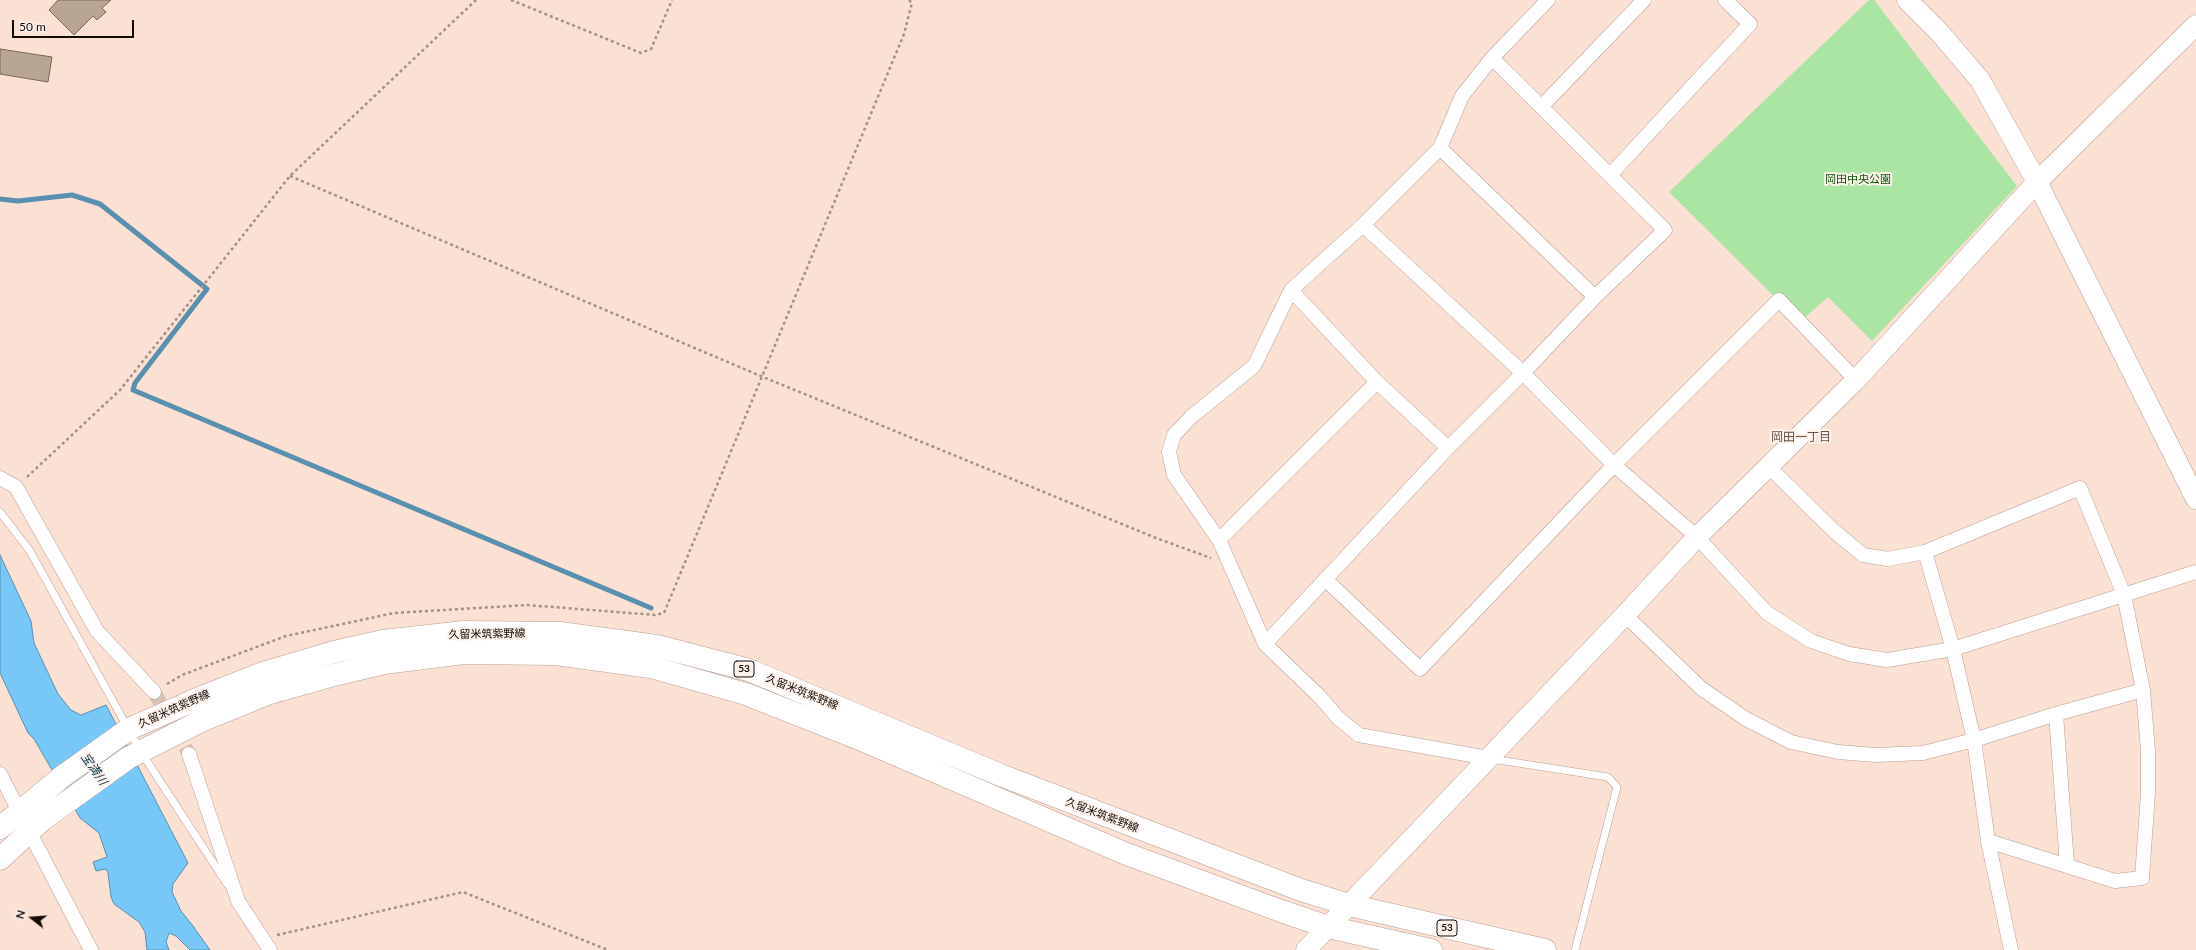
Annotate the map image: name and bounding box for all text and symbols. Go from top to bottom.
scale bar [14,12,136,38]
text: 50 m [19,19,46,34]
park label: 岡田中央公園 [1825,172,1891,186]
district label: 岡田一丁目 [1771,430,1831,444]
street label: 久留米筑紫野線 [448,627,526,641]
road number: 53 [734,661,754,677]
street label: 久留米筑紫野線 [764,671,840,713]
street label: 久留米筑紫野線 [136,687,212,731]
water label: 宝満川 [78,750,110,788]
street label: 久留米筑紫野線 [1064,795,1140,835]
north arrow [12,898,52,938]
text: N [13,908,28,920]
road number: 53 [1437,920,1457,936]

